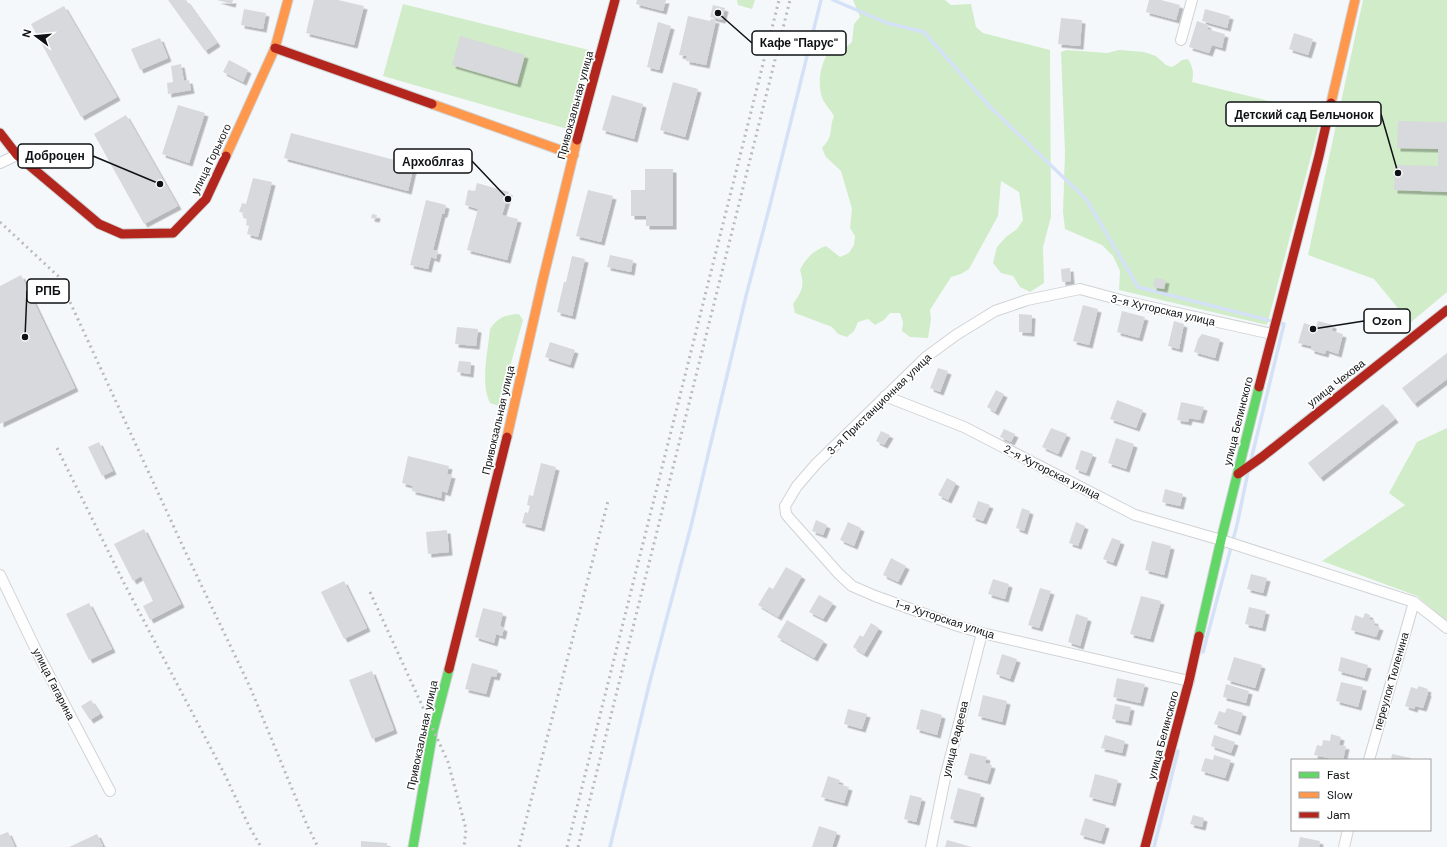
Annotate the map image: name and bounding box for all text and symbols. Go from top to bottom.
north arrow [16,16,56,56]
text: N [19,27,34,39]
callout: Кафе "Парус" [752,31,846,55]
text: Кафе "Парус" [760,35,838,51]
street label: Привокзальная улица [554,48,596,161]
callout: Детский сад Бельчонок [1226,102,1381,126]
text: Детский сад Бельчонок [1234,107,1375,123]
street label: улица Горького [188,121,234,197]
callout: Доброцен [18,144,93,168]
text: Доброцен [25,148,85,164]
callout: Архоблгаз [394,149,472,173]
text: Архоблгаз [402,154,464,170]
callout: РПБ [27,279,69,303]
text: РПБ [35,283,61,299]
street label: 3-я Хуторская улица [1109,291,1218,329]
callout: Ozon [1364,309,1410,333]
text: Ozon [1372,313,1402,329]
street label: 3-я Пристанционная улица [824,350,935,458]
street label: улица Чехова [1304,355,1368,410]
street label: Привокзальная улица [479,363,518,476]
street label: улица Белинского [1220,375,1256,467]
street label: 2-я Хуторская улица [1001,442,1103,503]
street label: 1-я Хуторская улица [893,596,997,642]
street label: переулок Тюленина [1370,630,1412,731]
street label: улица Гагарина [30,646,79,723]
street label: Привокзальная улица [404,678,441,791]
street label: улица Белинского [1144,689,1182,781]
street label: улица Фадеева [939,699,971,779]
legend [1291,759,1431,831]
text: Fast [1327,767,1350,783]
text: Slow [1327,787,1353,803]
text: Jam [1327,807,1350,823]

